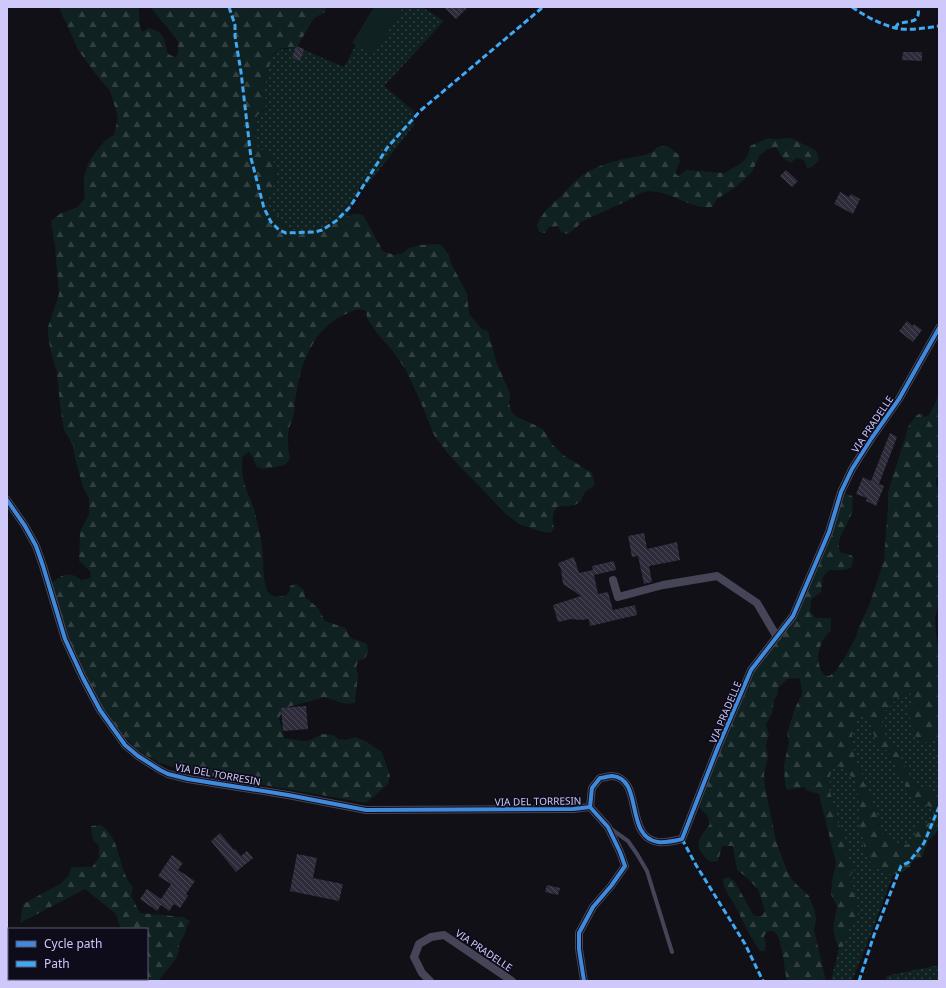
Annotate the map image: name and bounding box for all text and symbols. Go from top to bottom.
street label: VIA PRADELLE [848,393,896,455]
street label: VIA PRADELLE [706,679,744,745]
street label: VIA DEL TORRESIN [174,760,262,788]
street label: VIA DEL TORRESIN [495,793,581,809]
street label: VIA PRADELLE [453,926,515,974]
legend [8,928,148,980]
text: Cycle path [44,935,102,952]
text: Path [44,955,70,972]

